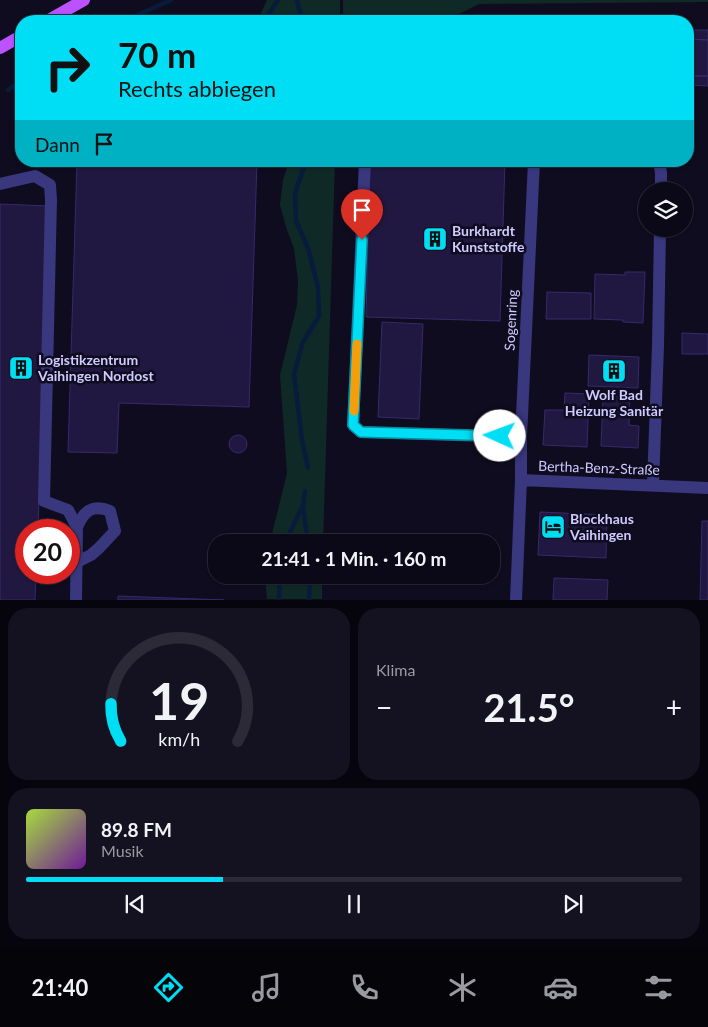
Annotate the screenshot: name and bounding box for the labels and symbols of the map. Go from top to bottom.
pin [341,189,383,240]
place label: Burkhardt Kunststoffe [452,222,525,255]
building icon: Burkhardt Kunststoffe [422,226,448,252]
street label: Sogenring [500,289,521,351]
place label: Logistikzentrum Vaihingen Nordost [37,351,154,384]
building icon: Logistikzentrum Vaihingen Nordost [8,355,34,381]
building icon: Wolf Bad Heizung Sanitär [601,358,627,384]
place label: Wolf Bad Heizung Sanitär [565,386,664,419]
position arrow [473,409,525,461]
street label: Bertha-Benz-Straße [538,457,660,478]
place label: Blockhaus Vaihingen [569,510,634,543]
hotel icon: Blockhaus Vaihingen [540,514,566,540]
speed limit sign: 20 [15,519,80,584]

